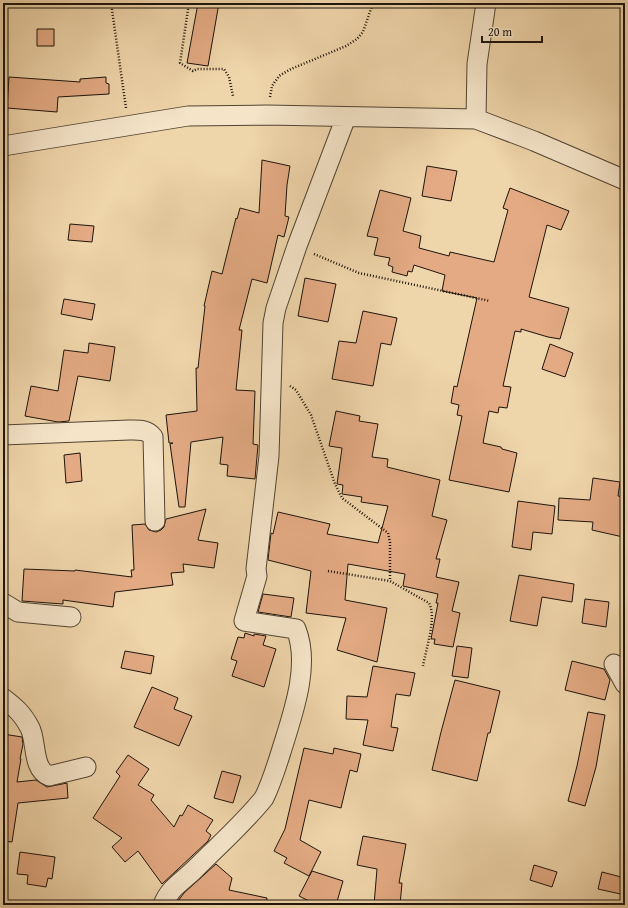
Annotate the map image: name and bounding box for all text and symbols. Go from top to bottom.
scale bar [482,18,542,44]
text: 20 m [488,23,512,40]

